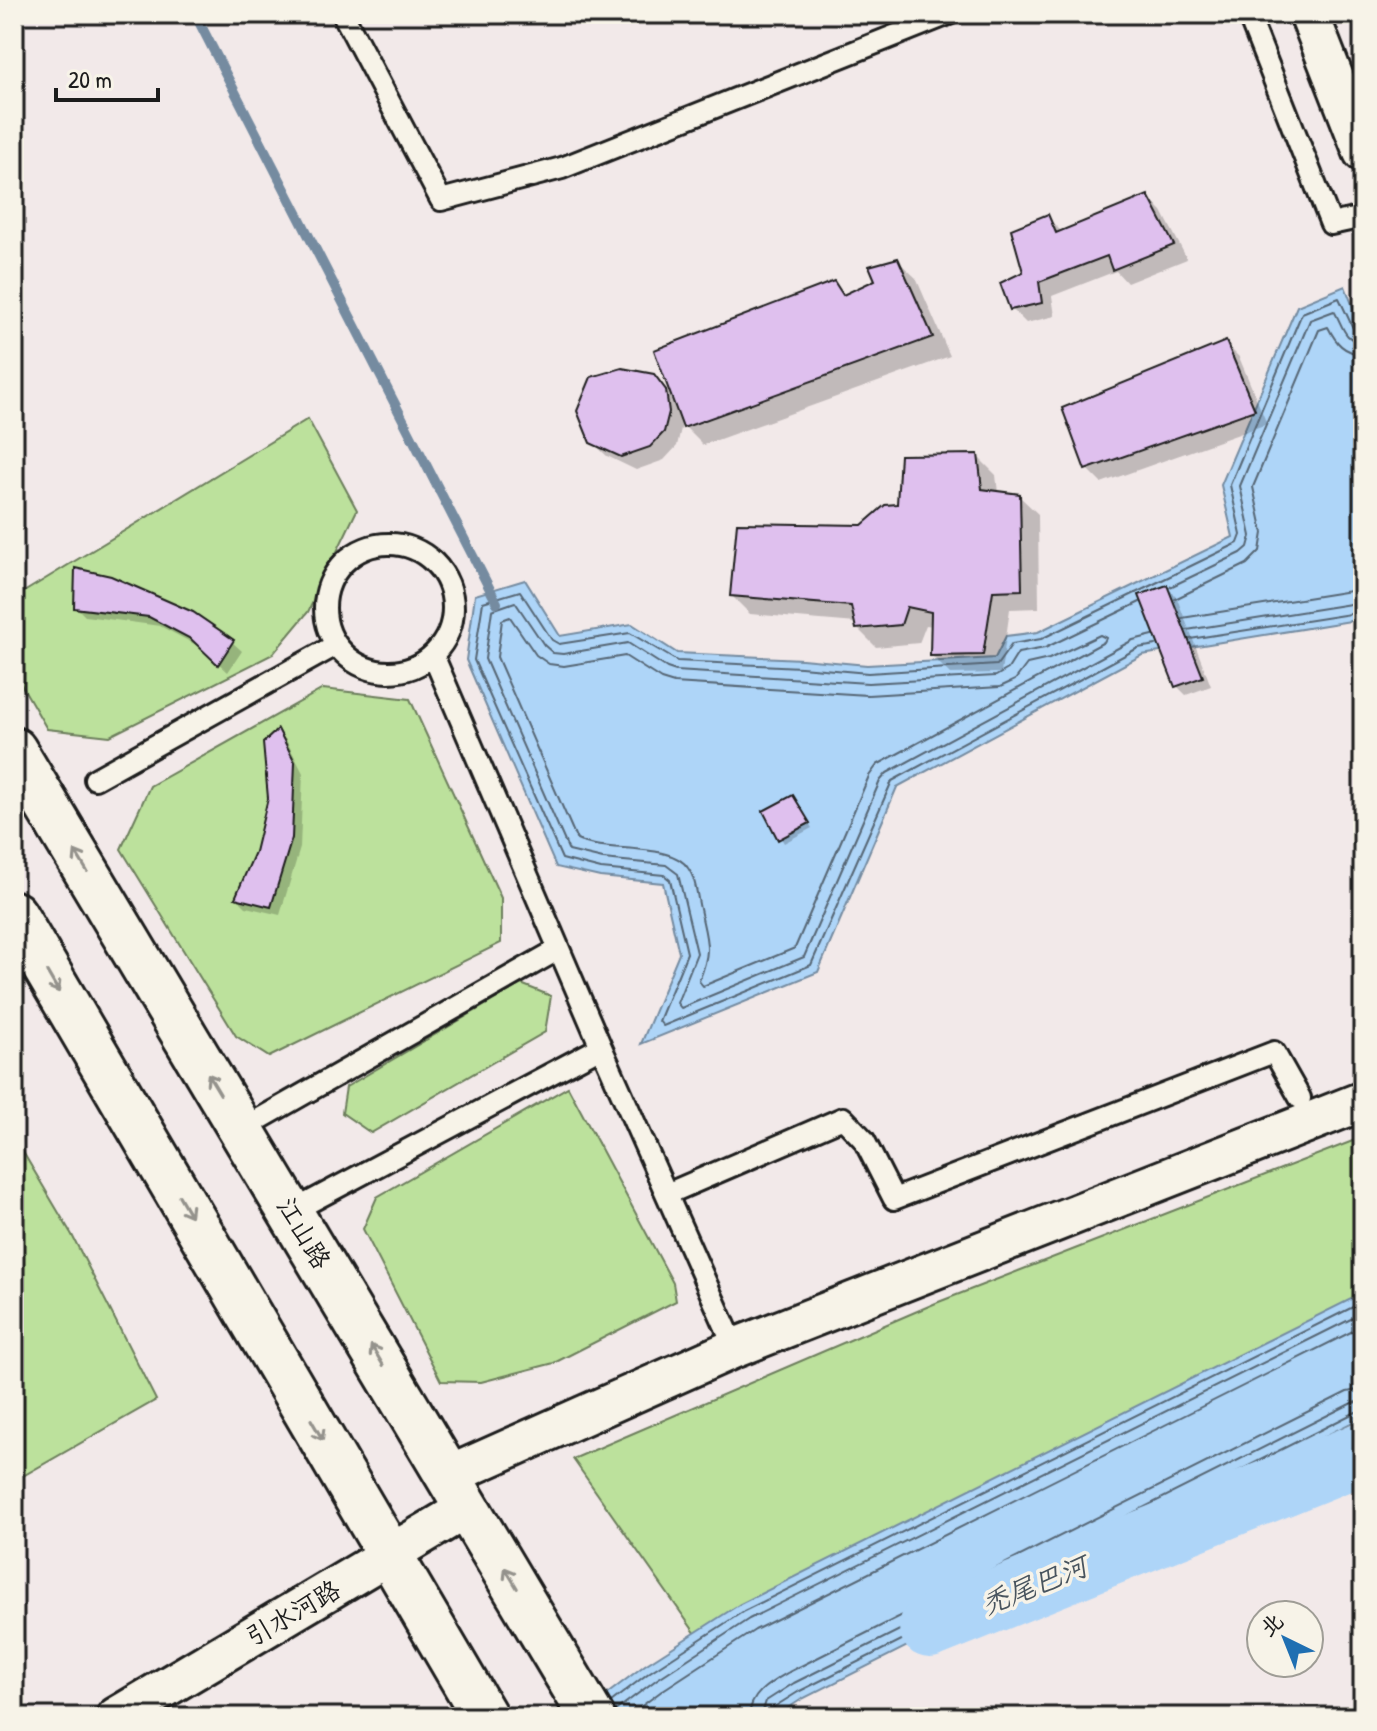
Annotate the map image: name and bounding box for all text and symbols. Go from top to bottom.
scale bar [56,52,158,102]
text: 20 m [68,63,112,95]
one-way arrow [72,850,88,873]
one-way arrow [46,970,62,993]
one-way arrow [206,1073,222,1096]
street label: 江山路 [269,1190,340,1275]
one-way arrow [177,1194,193,1217]
one-way arrow [369,1344,385,1367]
one-way arrow [309,1418,325,1441]
water label: 秃尾巴河 [975,1545,1097,1624]
one-way arrow [503,1567,519,1590]
street label: 引水河路 [239,1571,347,1654]
north arrow [1245,1599,1325,1679]
text: 北 [1253,1606,1290,1643]

